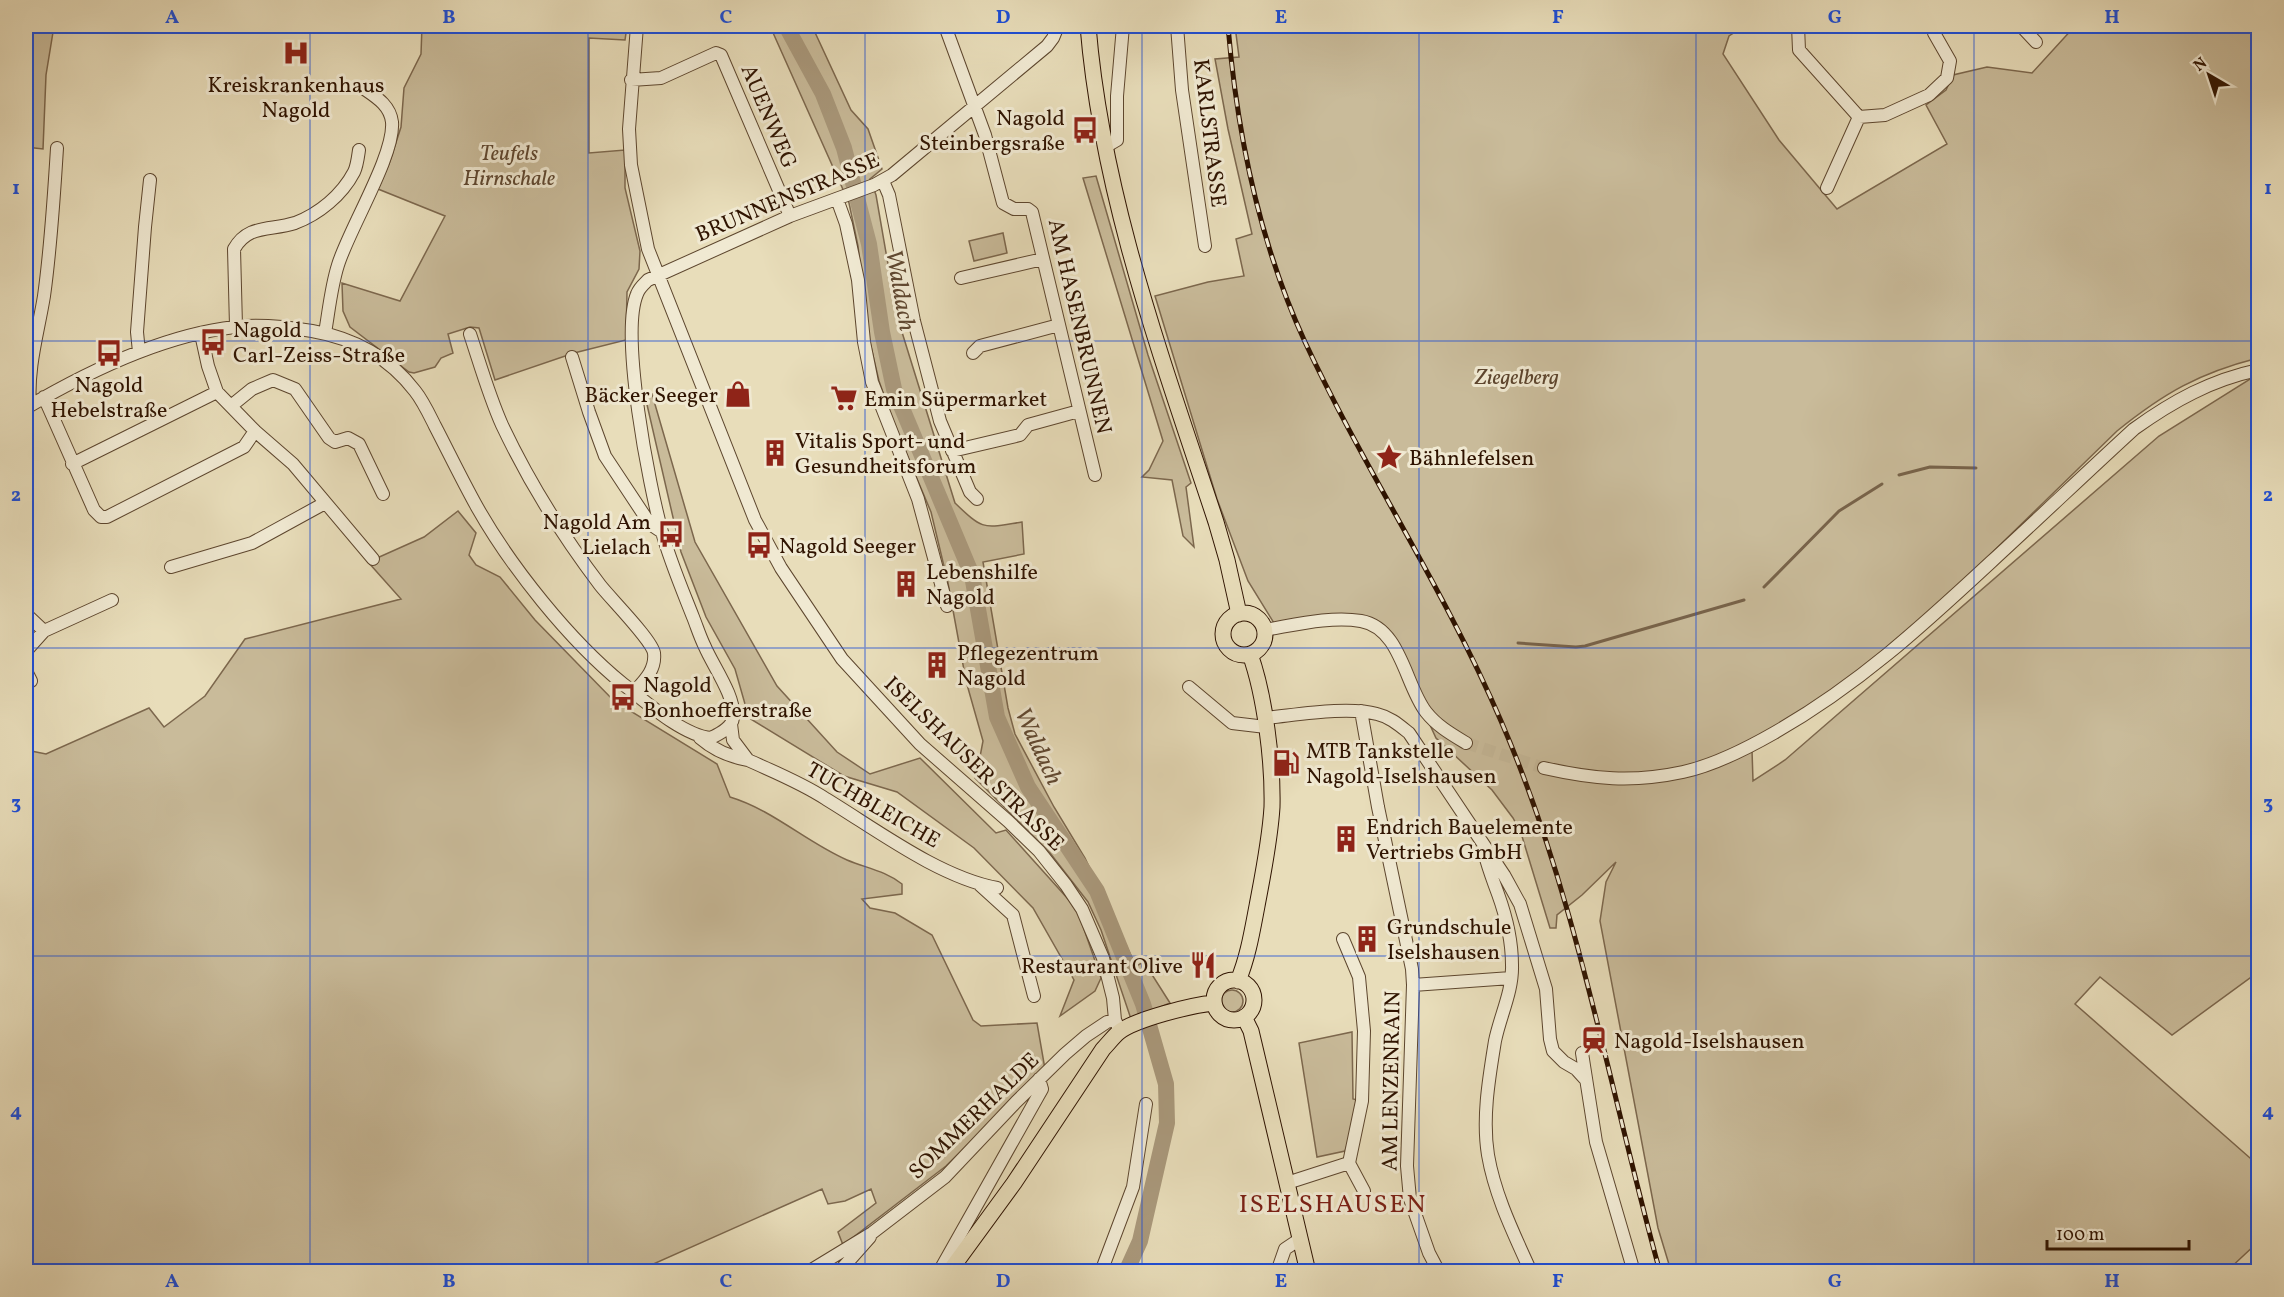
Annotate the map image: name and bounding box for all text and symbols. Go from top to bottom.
text: A [165,4,179,32]
text: B [442,4,456,32]
text: C [720,4,733,32]
text: D [996,4,1010,32]
text: E [1275,4,1287,32]
text: F [1552,4,1564,32]
text: G [1828,4,1842,32]
text: H [2104,4,2120,32]
hospital icon: Kreiskrankenhaus Nagold [281,38,311,68]
north arrow [2179,45,2239,105]
text: N [2189,52,2213,77]
street label: KARLSTRASSE [1184,57,1233,209]
street label: AUENWEG [732,60,804,174]
place label: Kreiskrankenhaus Nagold [207,71,385,127]
place label: Nagold Steinbergsraße [919,104,1065,160]
bus stop icon: Nagold Steinbergsraße [1070,115,1100,145]
park label: Teufels Hirnschale [463,139,555,195]
street label: BRUNNENSTRASSE [691,145,885,251]
text: 1 [12,175,20,203]
text: 1 [2264,175,2272,203]
street label: AM HASENBRUNNEN [1039,216,1118,437]
water label: Waldach [875,247,923,334]
place label: Nagold Carl-Zeiss-Straße [233,316,405,372]
bus stop icon: Nagold Carl-Zeiss-Straße [198,327,228,357]
bus stop icon: Nagold Hebelstraße [94,338,124,368]
park label: Ziegelberg [1474,363,1559,394]
place label: Nagold Hebelstraße [51,371,167,427]
shop icon: Bäcker Seeger [723,379,753,409]
place label: Bäcker Seeger [584,381,718,412]
supermarket icon: Emin Süpermarket [829,383,859,413]
place label: Emin Süpermarket [864,385,1047,416]
place label: Vitalis Sport- und Gesundheitsforum [795,427,977,483]
building icon: Vitalis Sport- und Gesundheitsforum [760,438,790,468]
place icon: Bähnlefelsen [1374,442,1404,472]
place label: Bähnlefelsen [1409,444,1534,475]
text: 2 [11,482,21,510]
text: 2 [2263,482,2273,510]
place label: Nagold Am Lielach [543,508,651,564]
bus stop icon: Nagold Am Lielach [656,519,686,549]
bus stop icon: Nagold Seeger [744,530,774,560]
place label: Nagold Seeger [779,532,916,563]
place label: Lebenshilfe Nagold [926,558,1038,614]
building icon: Lebenshilfe Nagold [891,569,921,599]
place label: Pflegezentrum Nagold [957,639,1099,695]
building icon: Pflegezentrum Nagold [922,650,952,680]
street label: ISELSHAUSER STRASSE [876,670,1070,859]
place label: Nagold Bonhoefferstraße [643,671,812,727]
bus stop icon: Nagold Bonhoefferstraße [608,682,638,712]
water label: Waldach [1004,702,1070,791]
place label: MTB Tankstelle Nagold-Iselshausen [1306,737,1497,793]
fuel station icon: MTB Tankstelle Nagold-Iselshausen [1271,748,1301,778]
street label: TUCHBLEICHE [800,755,945,857]
text: 3 [11,790,21,818]
text: 3 [2263,790,2273,818]
place label: Endrich Bauelemente Vertriebs GmbH [1366,813,1573,869]
building icon: Endrich Bauelemente Vertriebs GmbH [1331,824,1361,854]
place label: Grundschule Iselshausen [1387,913,1511,969]
building icon: Grundschule Iselshausen [1352,924,1382,954]
restaurant icon: Restaurant Olive [1188,950,1218,980]
place label: Restaurant Olive [1021,952,1183,983]
street label: AM LENZENRAIN [1375,991,1410,1171]
station icon: Nagold-Iselshausen [1579,1025,1609,1055]
place label: Nagold-Iselshausen [1614,1027,1805,1058]
street label: SOMMERHALDE [902,1046,1047,1187]
text: 4 [10,1098,22,1126]
text: 4 [2262,1098,2274,1126]
district label: ISELSHAUSEN [1239,1187,1427,1223]
scale bar [2047,1213,2190,1251]
text: 100 m [2056,1223,2105,1248]
text: A [165,1268,179,1296]
text: B [442,1268,456,1296]
text: C [720,1268,733,1296]
text: D [996,1268,1010,1296]
text: E [1275,1268,1287,1296]
text: F [1552,1268,1564,1296]
text: G [1828,1268,1842,1296]
text: H [2104,1268,2120,1296]

